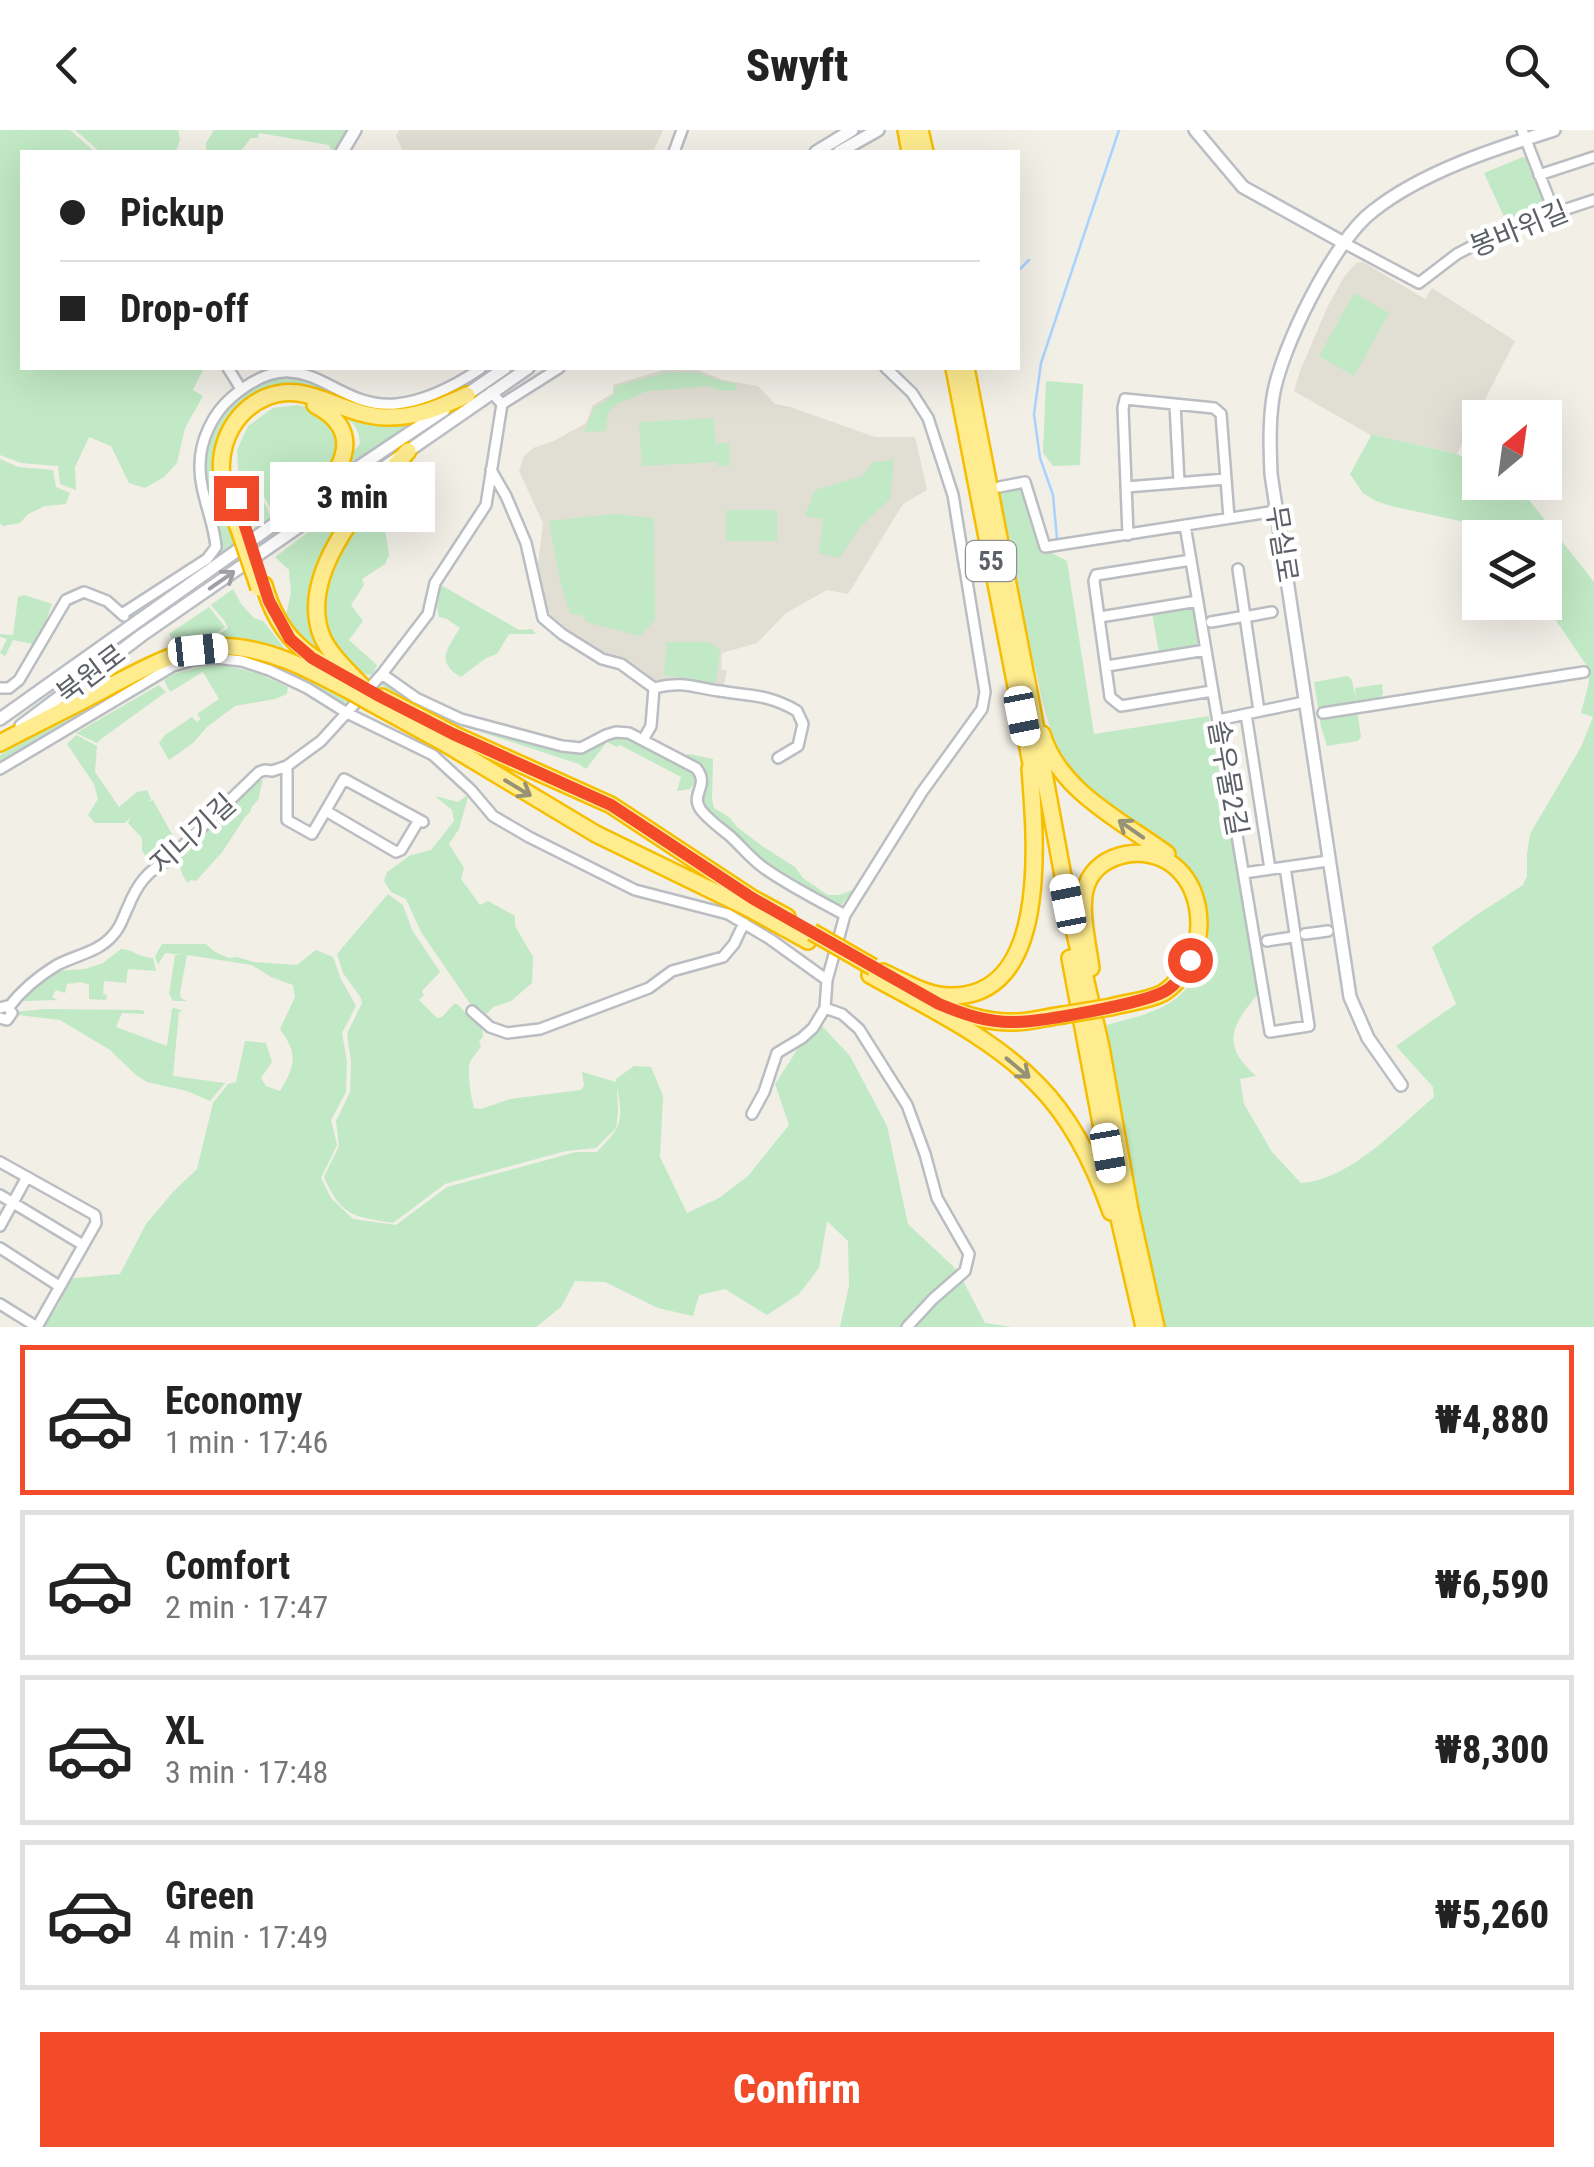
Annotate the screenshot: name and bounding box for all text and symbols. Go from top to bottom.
icon: back [40,38,95,93]
icon: search [1499,38,1554,93]
text: Swyft [746,39,848,92]
text: Pickup [120,191,224,235]
street label: 봉바위길 [1465,194,1573,264]
text: Drop-off [120,287,249,331]
north arrow [1462,400,1562,500]
map controls [1462,400,1562,620]
callout: 3 min [271,463,436,533]
route end [214,476,259,521]
text: 3 min [317,478,388,516]
street label: 무실로 [1260,503,1304,585]
button: layers [1462,520,1562,620]
road number: 55 [966,541,1016,581]
one-way arrow [208,570,236,591]
car [167,632,229,668]
street label: 북원로 [50,638,132,710]
car [1002,684,1042,748]
street label: 솔우물2길 [1202,718,1254,838]
one-way arrow [503,778,532,798]
street label: 지니기길 [144,787,242,881]
one-way arrow [1117,819,1145,840]
car [1048,872,1088,936]
route start [1168,938,1213,983]
one-way arrow [1005,1056,1031,1078]
car [1088,1121,1128,1185]
icon: car [45,1375,135,1465]
text: Economy [165,1379,302,1423]
text: ₩4,880 [1435,1398,1549,1442]
text: 1 min · 17:46 [165,1423,328,1461]
icon: car [45,1540,135,1630]
text: Comfort [165,1544,290,1588]
text: ₩6,590 [1435,1563,1549,1607]
text: 2 min · 17:47 [165,1588,328,1626]
icon: car [45,1705,135,1795]
text: XL [165,1709,204,1753]
text: ₩8,300 [1435,1728,1549,1772]
text: 3 min · 17:48 [165,1753,328,1791]
icon: car [45,1870,135,1960]
text: Green [165,1874,255,1918]
text: ₩5,260 [1435,1893,1549,1937]
text: 4 min · 17:49 [165,1918,328,1956]
button: Confirm [40,2032,1554,2147]

